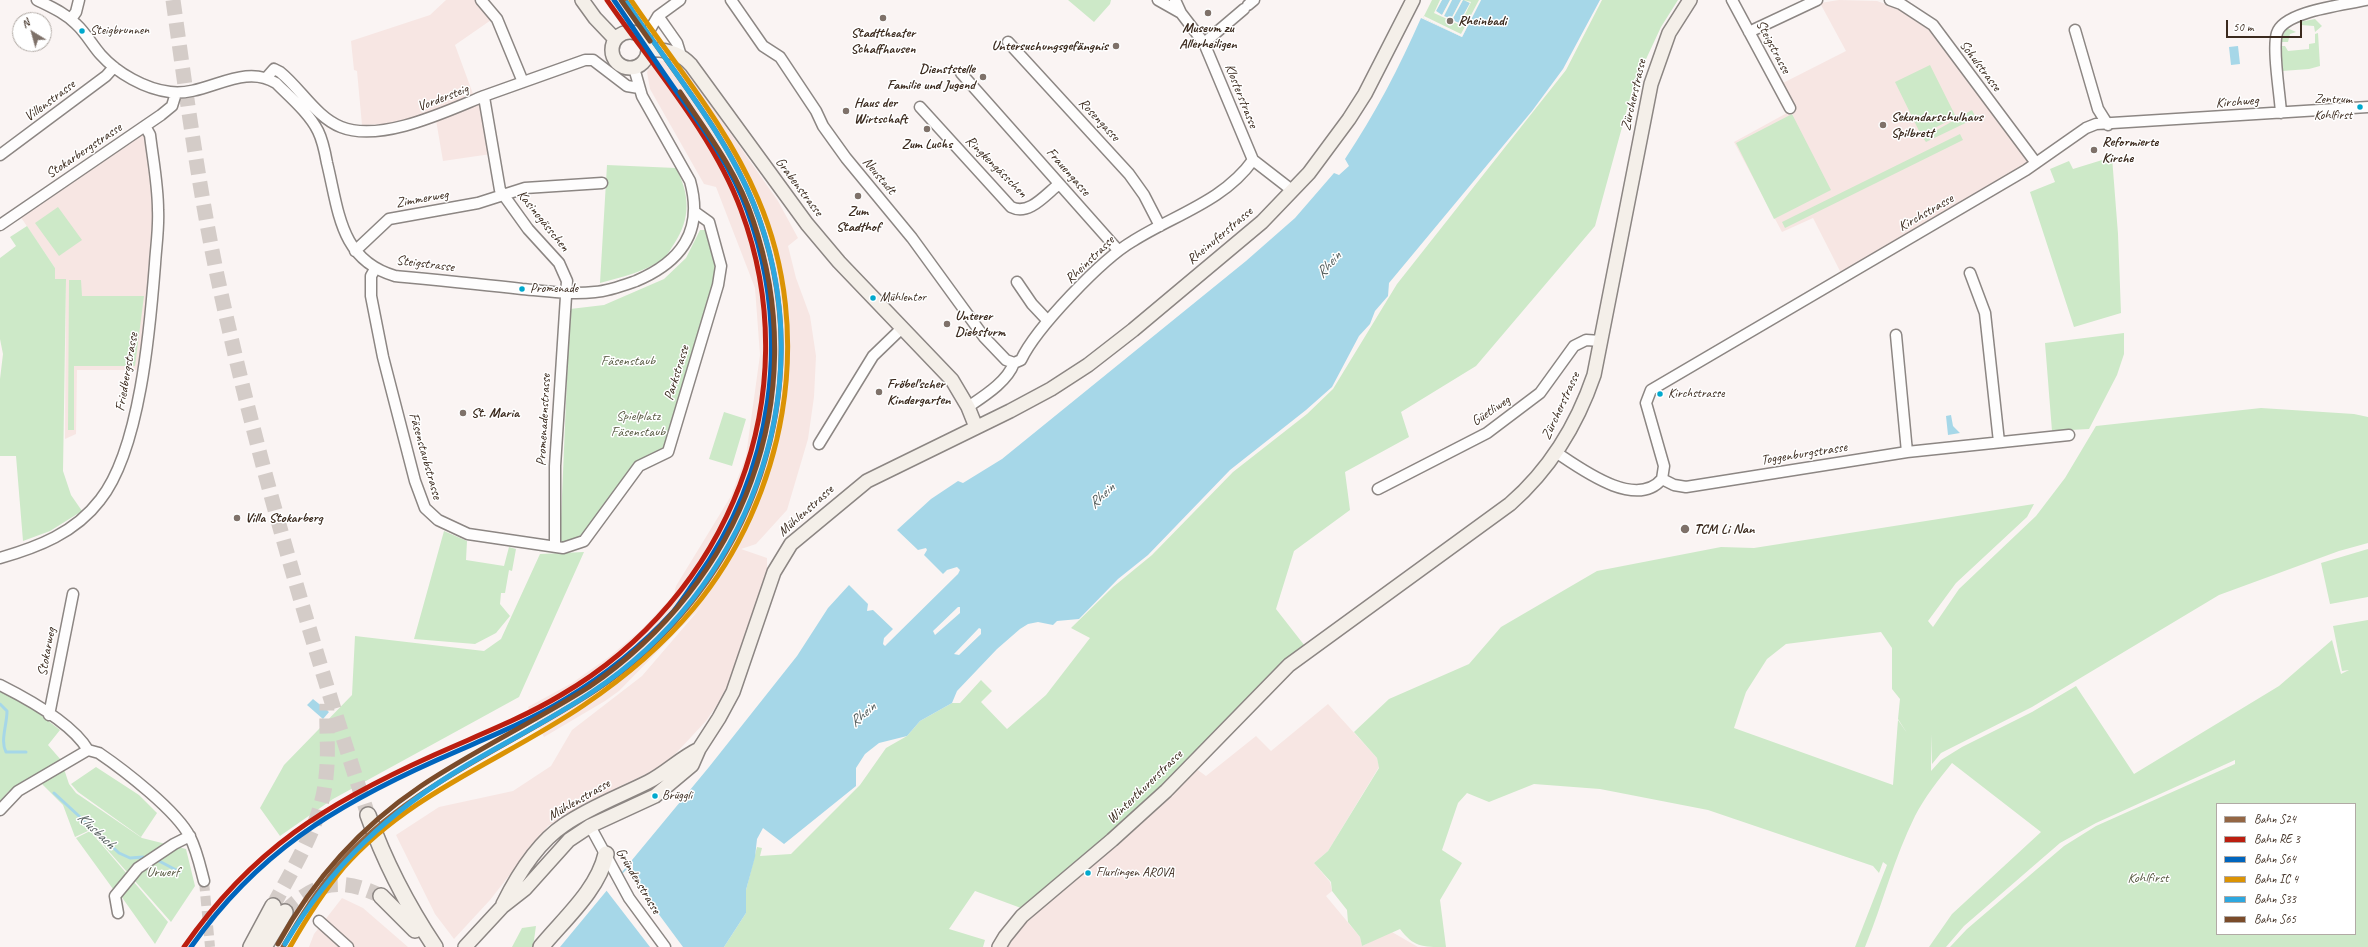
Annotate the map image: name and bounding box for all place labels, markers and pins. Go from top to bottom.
marker: Museum zu Allerheiligen [1203,8,1213,18]
marker: Stadttheater Schaffhausen [878,13,888,23]
place label: Rheinbadi [1458,13,1507,29]
marker: Rheinbadi [1445,16,1455,26]
place label: Museum zu Allerheiligen [1179,20,1237,52]
place label: Steigbrunnen [90,23,149,39]
place label: Stadttheater Schaffhausen [851,25,915,58]
marker: Steigbrunnen [77,26,87,36]
place label: Untersuchungsgefängnis [992,38,1108,54]
marker: Untersuchungsgefängnis [1111,41,1121,51]
place label: Dienststelle Familie und Jugend [887,61,975,94]
marker: Dienststelle Familie und Jugend [978,72,988,82]
place label: Zentrum Kohlfirst [2314,92,2352,123]
place label: Haus der Wirtschaft [854,95,907,128]
marker: Zentrum Kohlfirst [2355,102,2365,112]
marker: Haus der Wirtschaft [841,106,851,116]
place label: Sekundarschulhaus Spilbrett [1891,109,1983,142]
marker: Sekundarschulhaus Spilbrett [1878,120,1888,130]
marker: Zum Luchs [922,124,932,134]
place label: Reformierte Kirche [2102,134,2158,166]
place label: Zum Luchs [902,136,952,152]
marker: Reformierte Kirche [2089,145,2099,155]
marker: Zum Stadthof [853,191,863,201]
place label: Zum Stadthof [836,203,880,236]
place label: Promenade [530,281,578,297]
marker: Promenade [517,284,527,294]
place label: Mühlentor [880,290,926,306]
marker: Mühlentor [868,293,878,303]
place label: Unterer Diebsturm [955,308,1005,340]
marker: Unterer Diebsturm [942,319,952,329]
place label: Fröbel’scher Kindergarten [887,376,951,408]
place label: Kirchstrasse [1668,386,1724,402]
marker: Fröbel’scher Kindergarten [874,387,884,397]
marker: Kirchstrasse [1655,389,1665,399]
place label: St. Maria [471,405,519,421]
marker: St. Maria [458,408,468,418]
place label: Villa Stokarberg [245,510,323,526]
marker: Villa Stokarberg [232,513,242,523]
place label: TCM Li Nan [1694,521,1754,537]
marker: TCM Li Nan [1679,523,1691,535]
place label: Brüggli [662,788,692,804]
marker: Brüggli [650,791,660,801]
place label: Flurlingen AROVA [1096,865,1174,881]
marker: Flurlingen AROVA [1083,868,1093,878]

